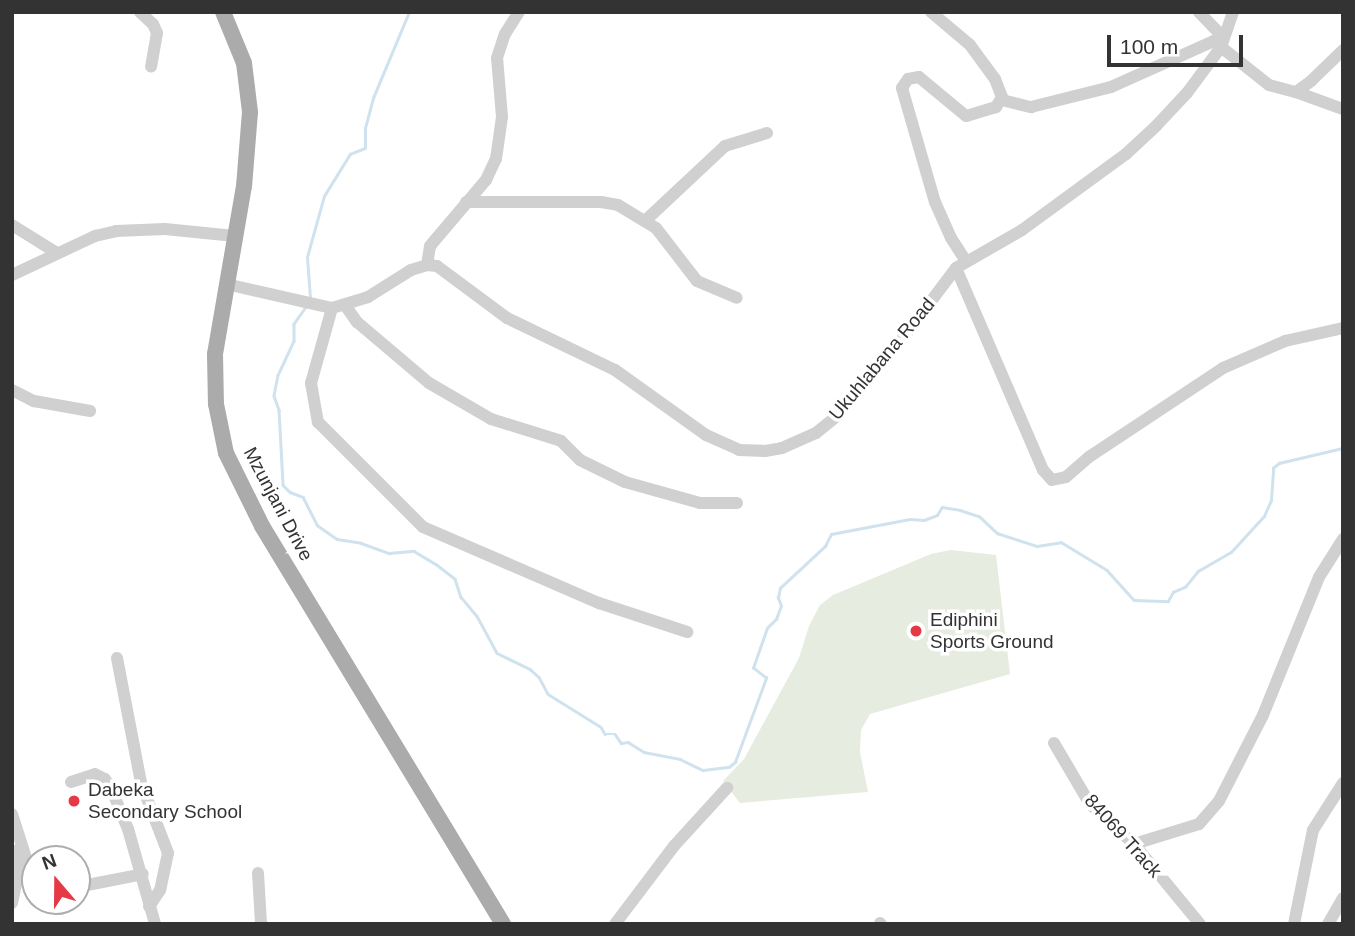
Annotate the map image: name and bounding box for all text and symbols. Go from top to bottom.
scale bar [1110,21,1246,65]
text: 100 m [1120,35,1178,58]
street label: Ukuhlabana Road [824,293,940,425]
street label: Mzunjani Drive [238,443,318,565]
place label: Ediphini Sports Ground [930,609,1054,653]
marker: Ediphini Sports Ground [908,623,924,639]
place label: Dabeka Secondary School [88,779,242,823]
street label: 84069 Track [1079,789,1167,883]
marker: Dabeka Secondary School [66,793,82,809]
north arrow [21,845,91,915]
text: N [39,849,59,874]

